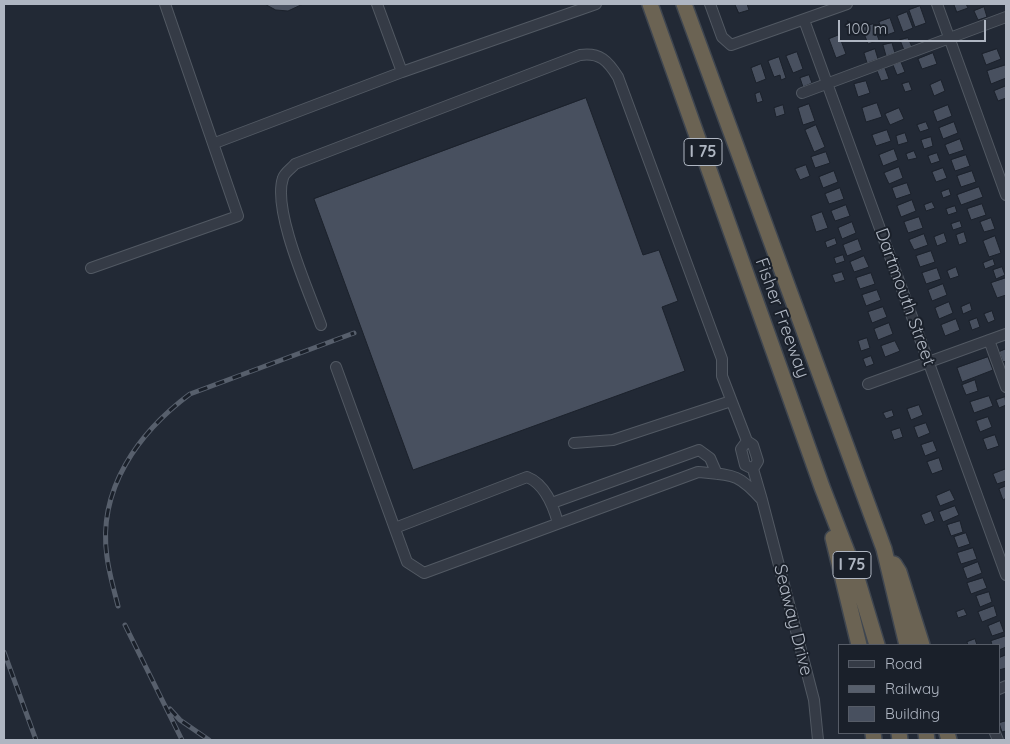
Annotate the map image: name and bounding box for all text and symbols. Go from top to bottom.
scale bar [840,10,988,42]
text: 100 m [846,19,887,38]
road number: I 75 [684,138,722,166]
street label: Dartmouth Street [870,225,940,369]
street label: Fisher Freeway [750,255,814,381]
road number: I 75 [833,552,871,578]
street label: Seaway Drive [769,562,817,678]
legend [838,644,1000,734]
text: Road [885,654,922,673]
text: Railway [885,679,940,698]
text: Building [885,704,940,723]

